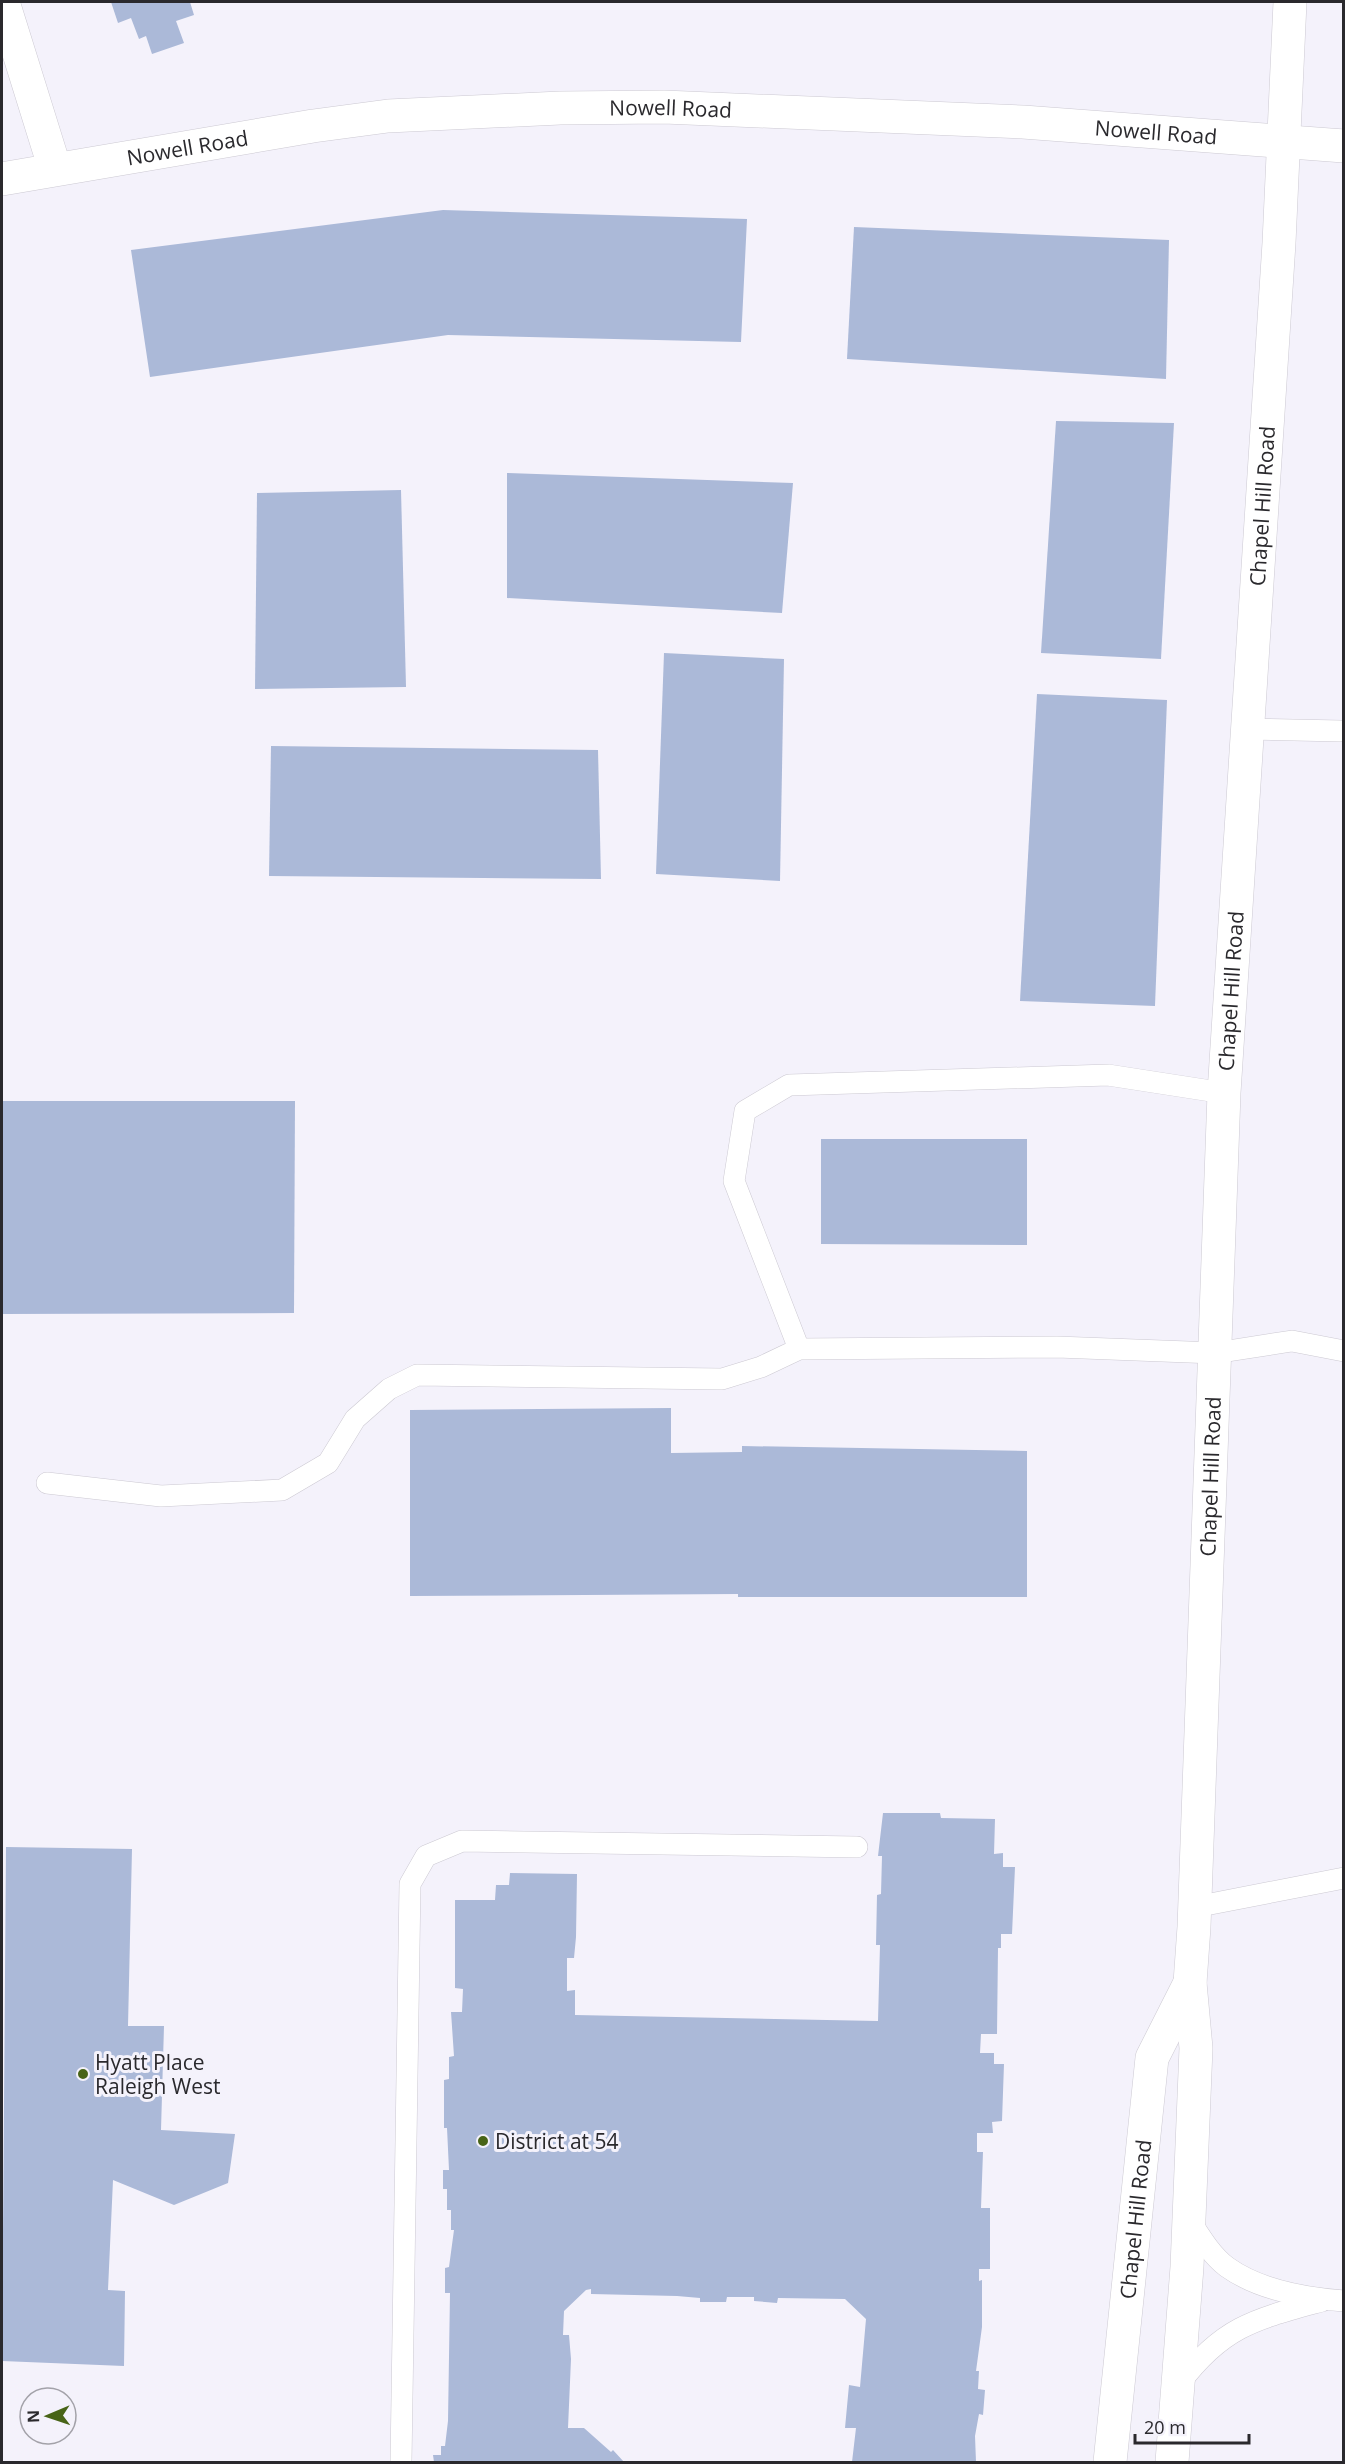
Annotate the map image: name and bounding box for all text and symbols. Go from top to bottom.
street label: Nowell Road [609,93,733,124]
street label: Nowell Road [1094,113,1218,150]
street label: Nowell Road [124,123,250,172]
street label: Chapel Hill Road [1243,425,1281,587]
street label: Chapel Hill Road [1211,910,1250,1072]
street label: Chapel Hill Road [1193,1396,1227,1557]
place label: Hyatt Place Raleigh West [95,2048,220,2100]
marker: Hyatt Place Raleigh West [76,2067,90,2081]
place label: District at 54 [495,2127,619,2155]
marker: District at 54 [476,2134,490,2148]
street label: Chapel Hill Road [1113,2138,1157,2300]
north arrow [18,2386,78,2446]
scale bar [1135,2407,1249,2445]
text: N [22,2410,44,2423]
text: 20 m [1144,2415,1186,2439]

